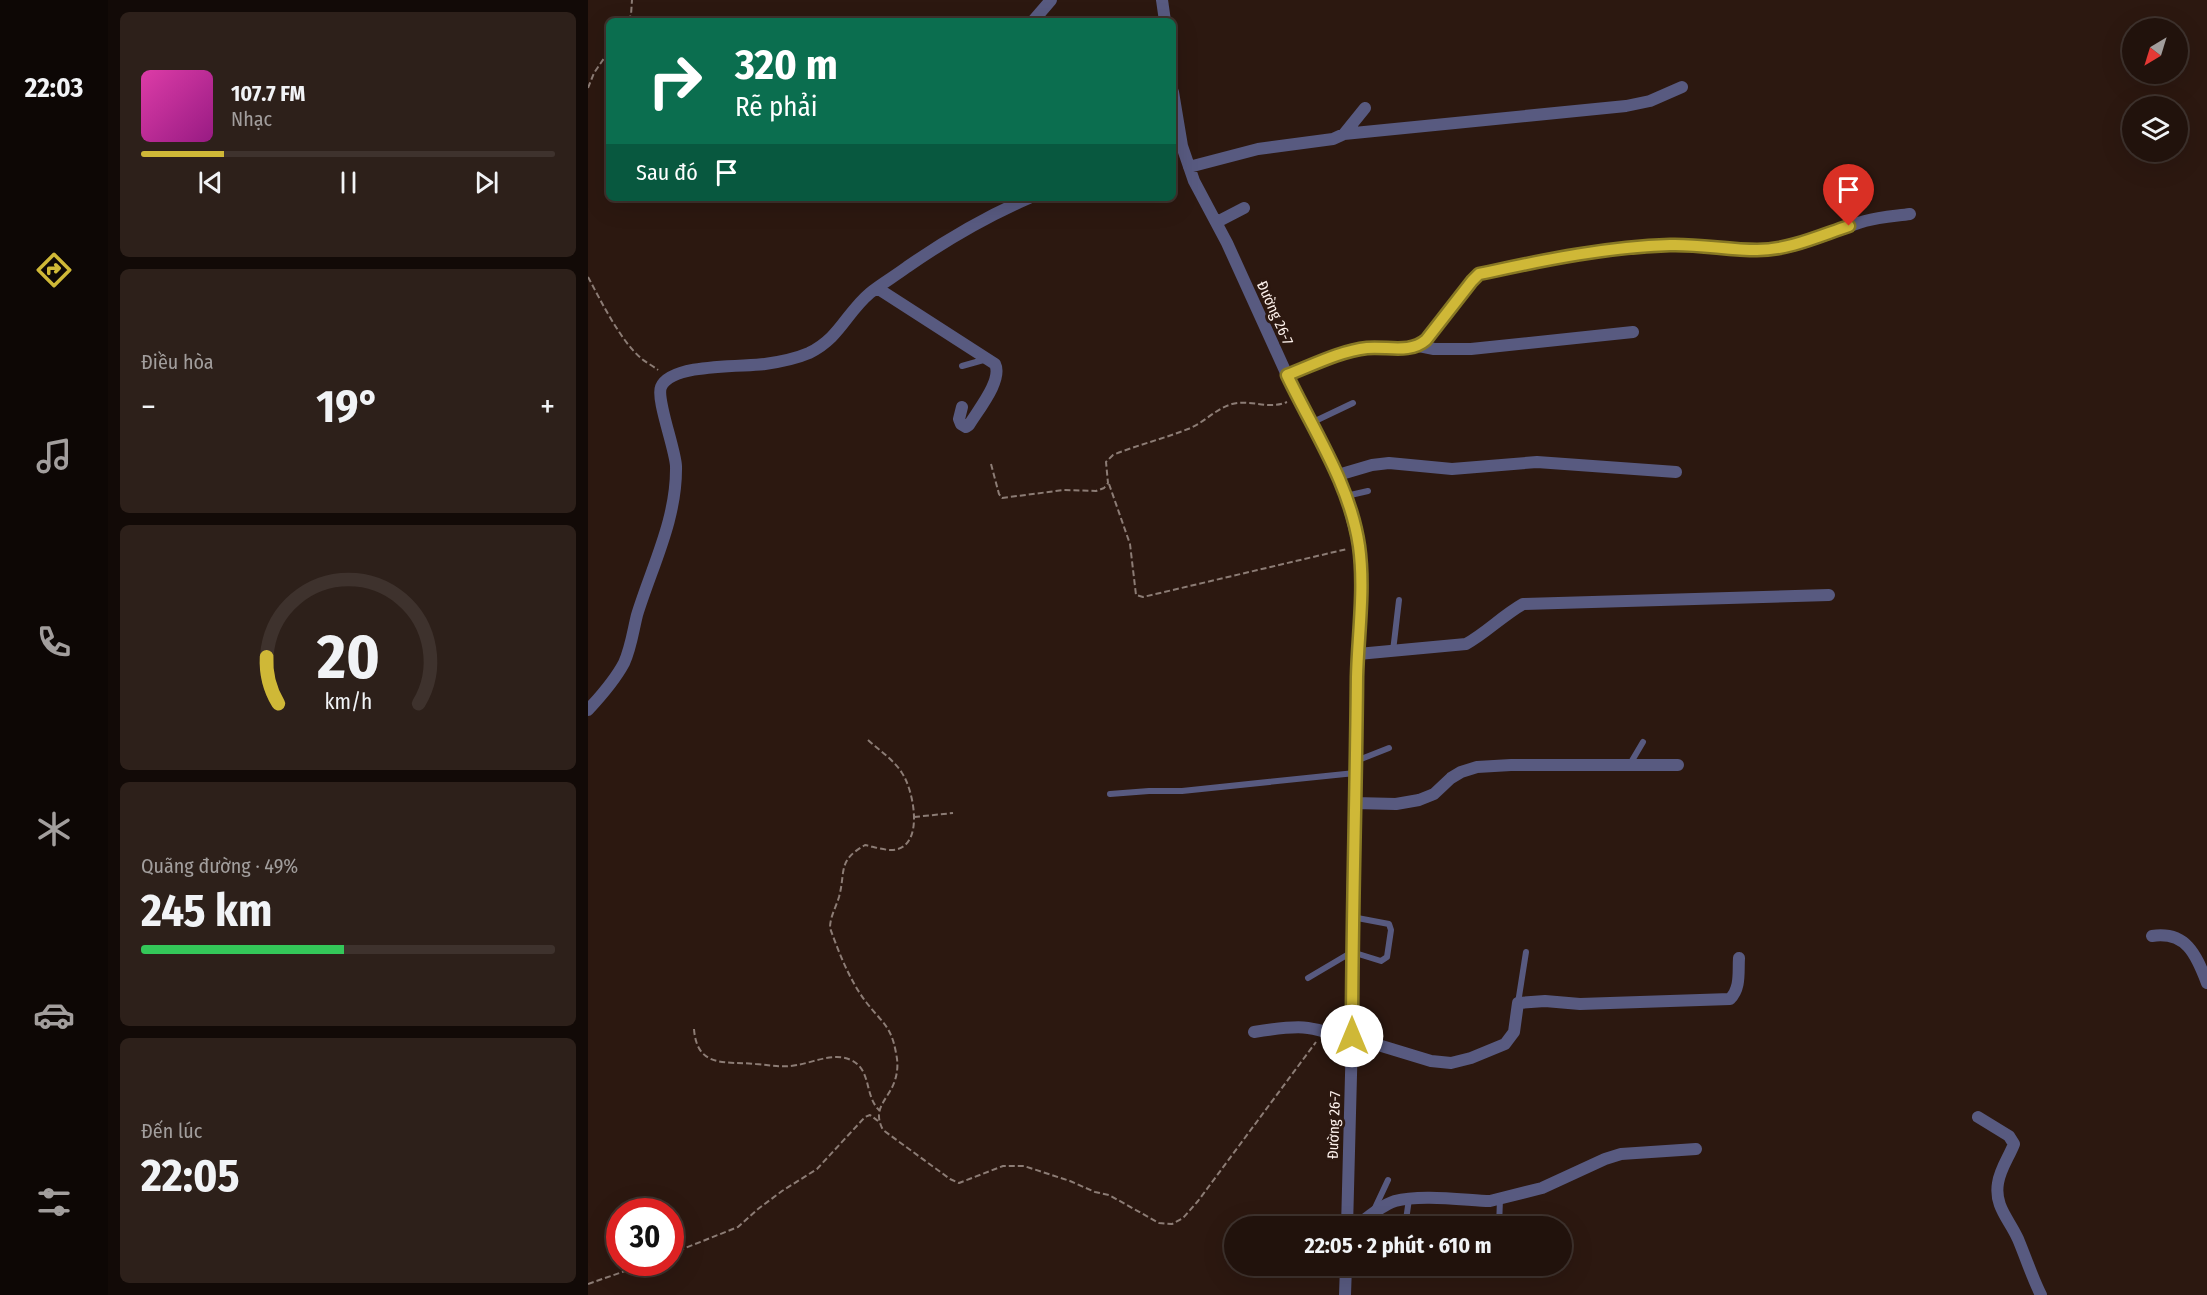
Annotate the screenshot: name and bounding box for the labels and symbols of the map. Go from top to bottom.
north arrow [2122,18,2188,84]
pin [1823,164,1874,226]
street label: Đường 26-7 [1253,278,1297,348]
position arrow [1320,1004,1384,1068]
street label: Đường 26-7 [1324,1091,1344,1159]
speed limit sign: 30 [606,1198,684,1276]

